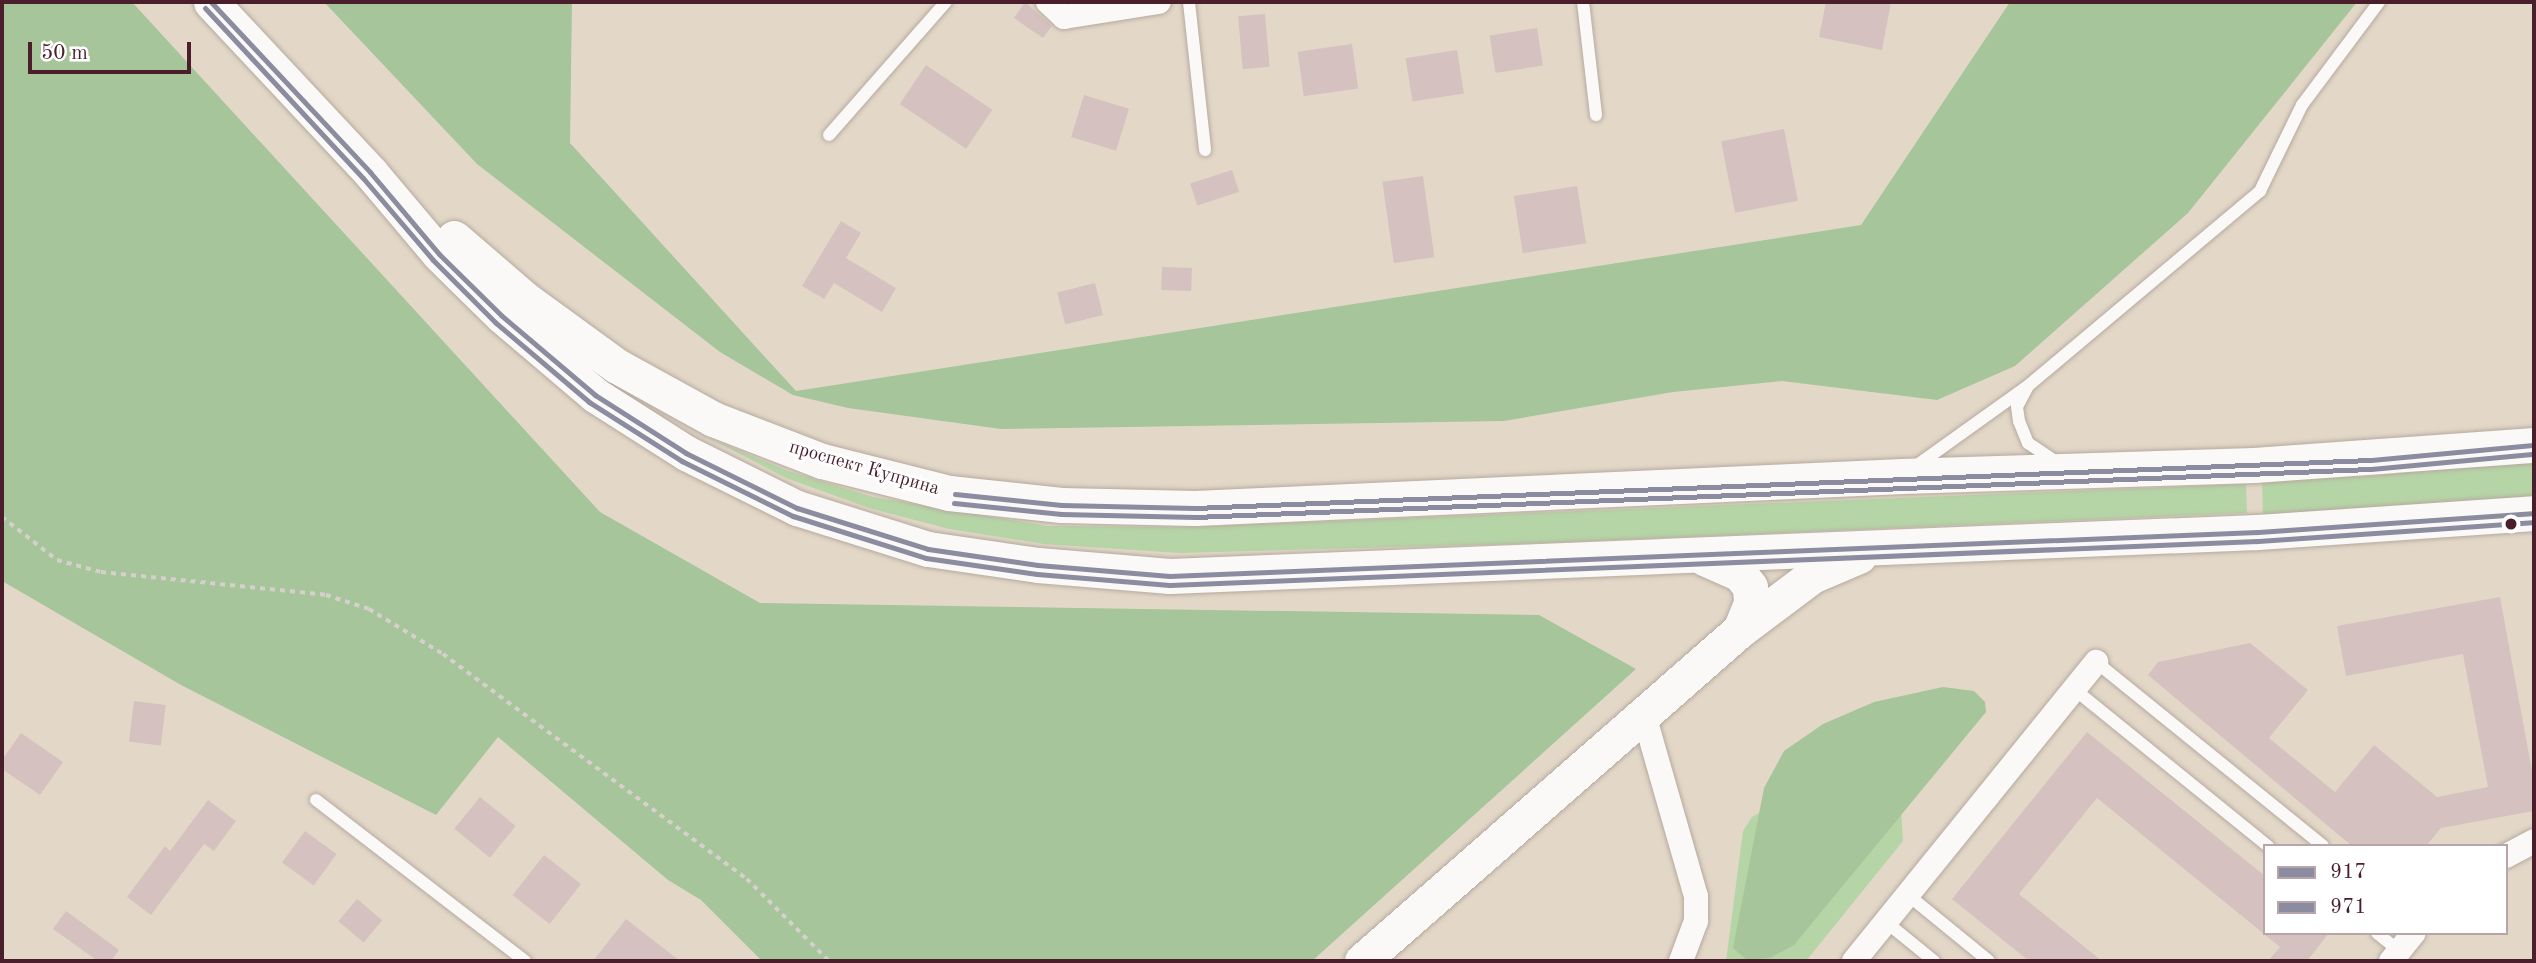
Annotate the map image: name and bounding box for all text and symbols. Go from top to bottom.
scale bar [32,28,194,72]
text: 50 m [41,43,88,64]
street label: проспект Куприна [786,437,942,501]
unlabelled marker [2504,517,2518,531]
legend [2263,844,2508,935]
text: 917 [2330,862,2367,883]
text: 971 [2330,897,2367,918]

